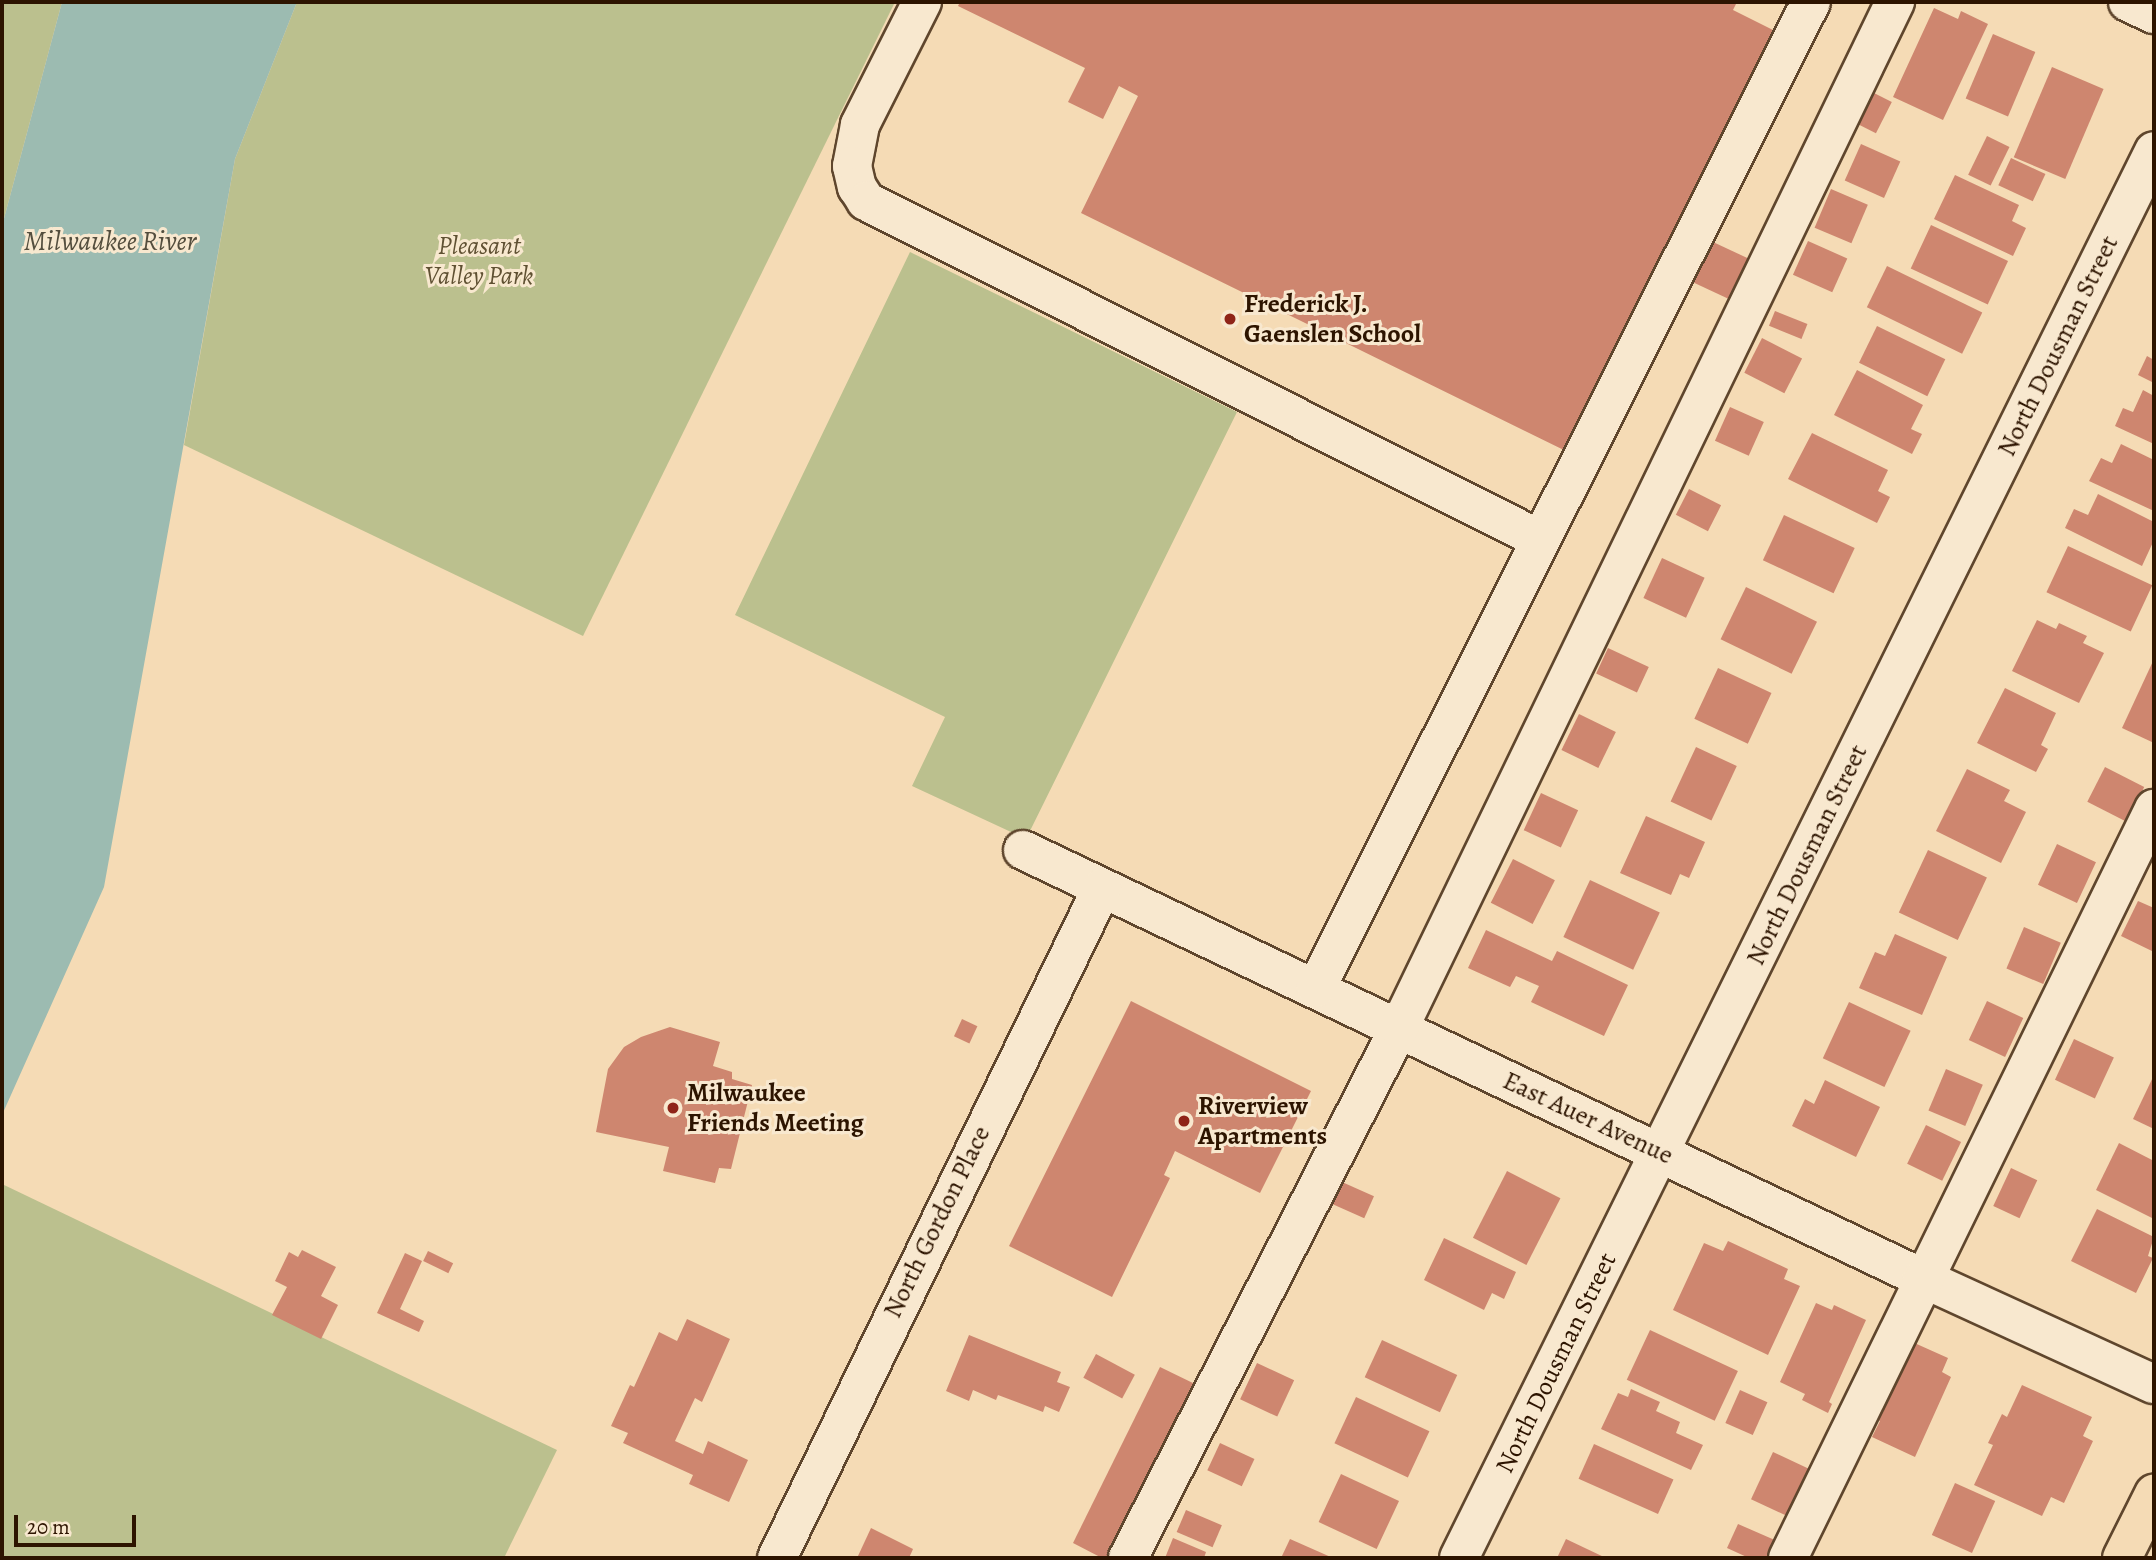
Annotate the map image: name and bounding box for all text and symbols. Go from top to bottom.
water label: Milwaukee River [24,224,196,258]
park label: Pleasant Valley Park [425,230,533,292]
street label: North Dousman Street [1991,231,2125,461]
place label: Frederick J. Gaenslen School [1244,288,1421,350]
marker: Frederick J. Gaenslen School [1222,311,1238,327]
street label: North Dousman Street [1740,740,1874,970]
street label: East Auer Avenue [1498,1065,1678,1171]
place label: Milwaukee Friends Meeting [687,1077,864,1138]
place label: Riverview Apartments [1198,1090,1327,1152]
marker: Milwaukee Friends Meeting [665,1100,681,1116]
marker: Riverview Apartments [1176,1113,1192,1129]
street label: North Gordon Place [877,1121,997,1323]
street label: North Dousman Street [1489,1248,1623,1478]
scale bar [18,1500,140,1544]
text: 20 m [27,1513,70,1541]

